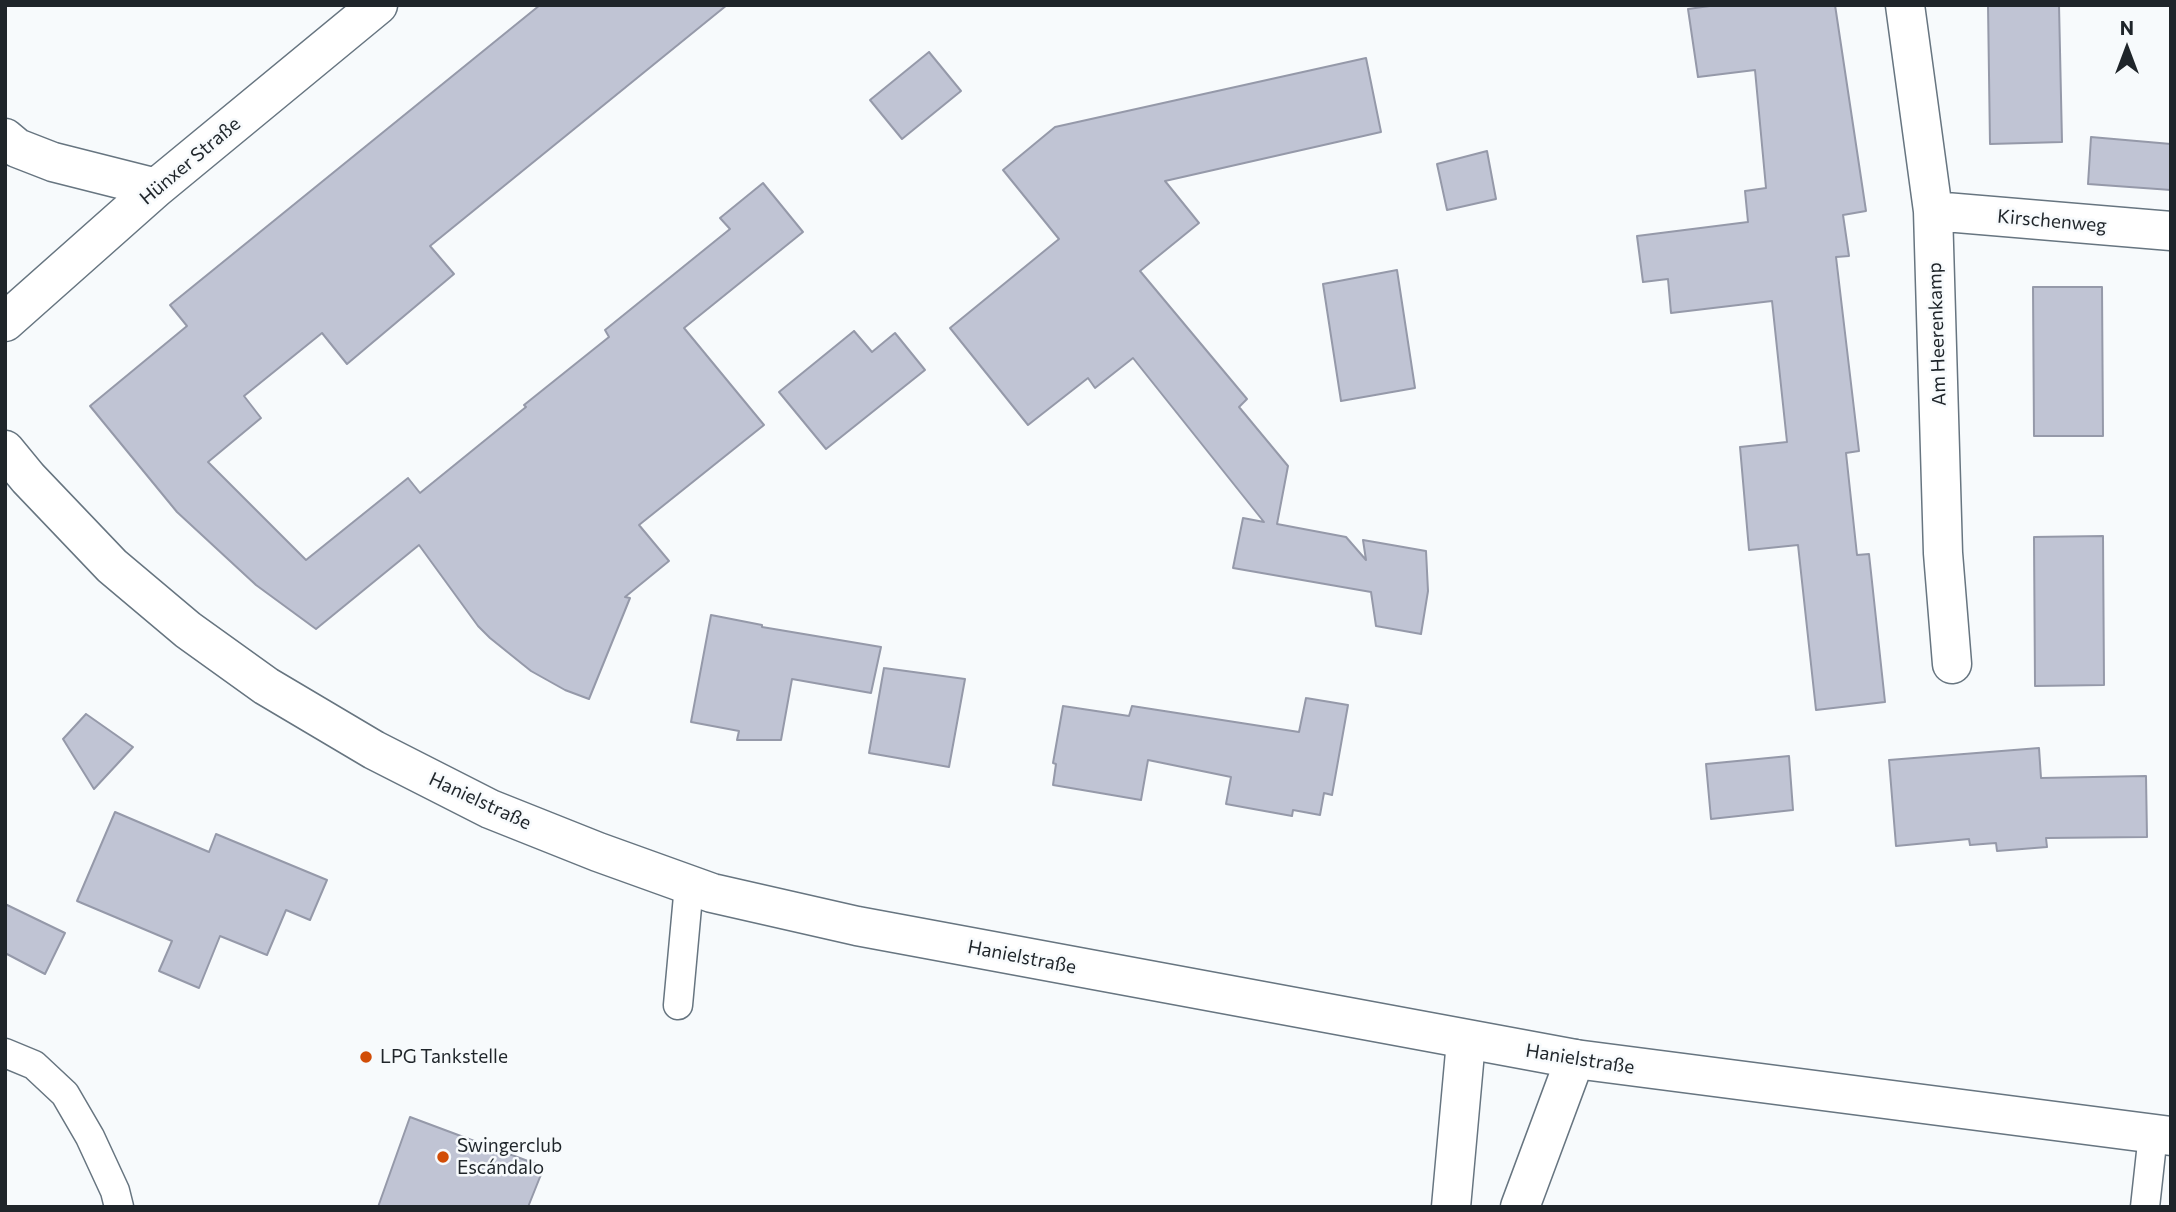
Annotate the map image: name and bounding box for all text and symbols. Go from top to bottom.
north arrow [2092,14,2162,84]
text: N [2120,16,2134,39]
street label: Hünxer Straße [135,112,245,210]
street label: Kirschenweg [1996,205,2108,237]
street label: Am Heerenkamp [1923,262,1951,406]
street label: Hanielstraße [425,767,535,835]
street label: Hanielstraße [966,935,1078,979]
street label: Hanielstraße [1524,1039,1636,1079]
place label: LPG Tankstelle [380,1046,508,1068]
marker: LPG Tankstelle [358,1049,374,1065]
place label: Swingerclub Escándalo [457,1135,562,1179]
marker: Swingerclub Escándalo [435,1149,451,1165]

